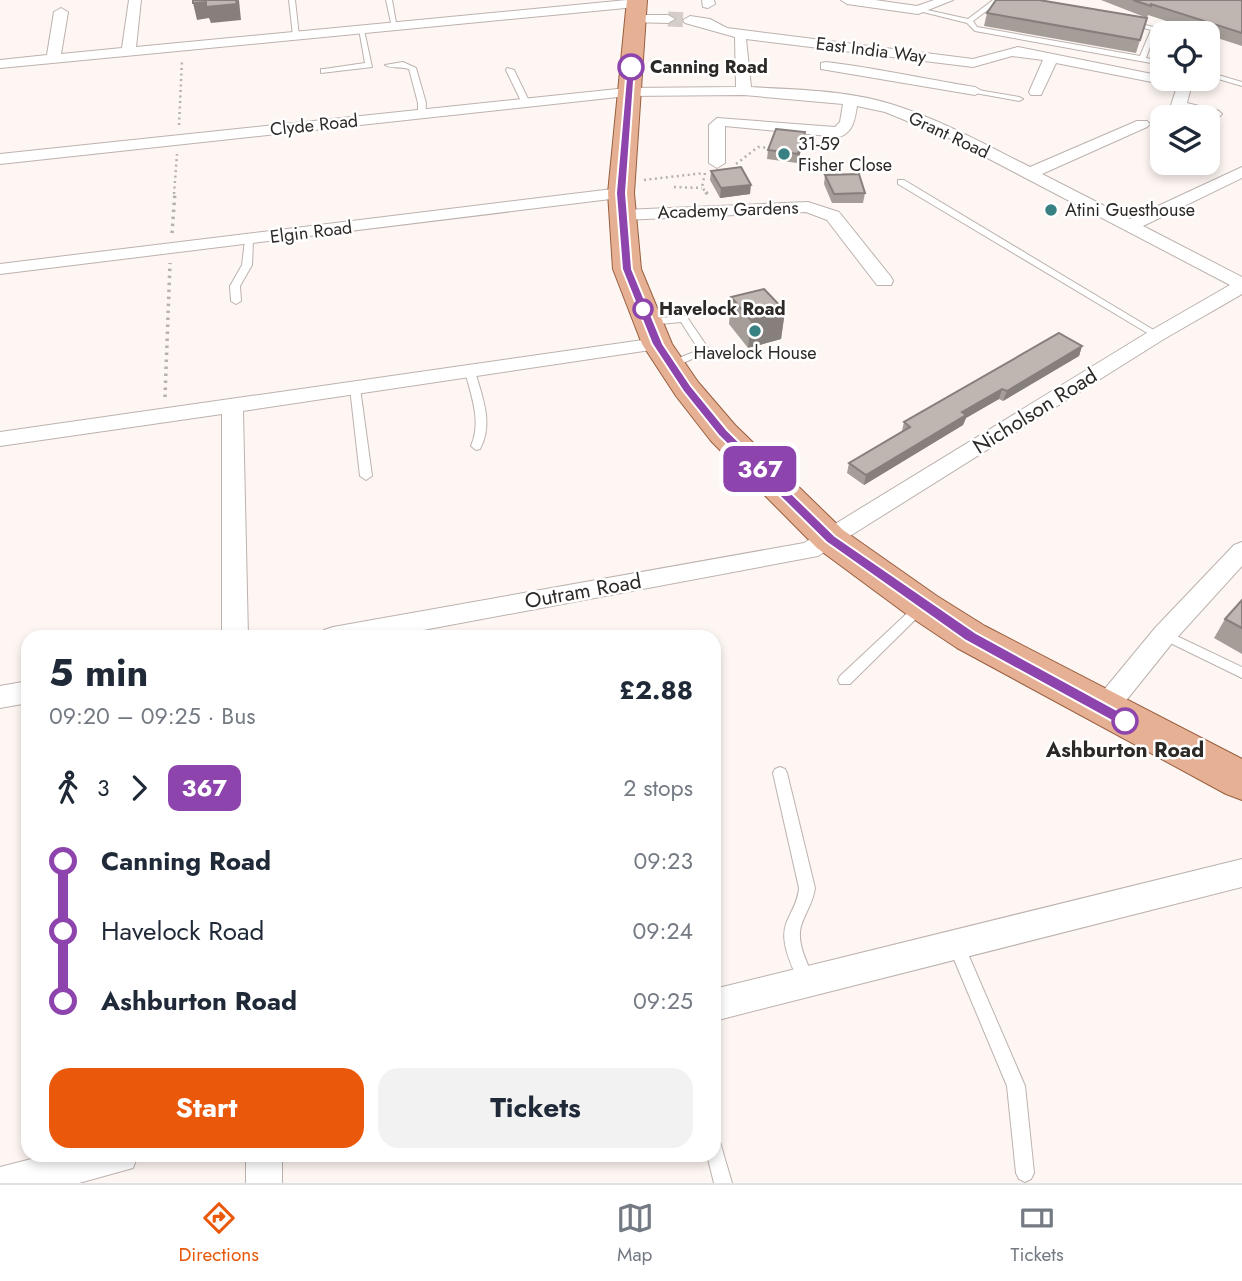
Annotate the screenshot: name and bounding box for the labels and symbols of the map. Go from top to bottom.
street label: East India Way [814,30,928,70]
marker: Canning Road [618,54,644,80]
place label: Canning Road [650,54,768,80]
street label: Grant Road [904,105,994,165]
street label: Clyde Road [269,107,359,143]
place label: 31-59 Fisher Close [798,131,892,178]
marker: 31-59 Fisher Close [776,146,792,162]
street label: Academy Gardens [657,195,799,225]
place label: Atini Guesthouse [1065,197,1195,223]
marker: Atini Guesthouse [1043,202,1059,218]
street label: Elgin Road [268,214,354,250]
place label: Havelock Road [659,296,786,322]
marker: Havelock Road [633,299,653,319]
marker: Havelock House [747,323,763,339]
place label: Havelock House [694,340,816,366]
street label: Nicholson Road [967,361,1103,461]
line badge: 367 [720,446,800,492]
street label: Outram Road [522,566,644,616]
marker: Ashburton Road [1112,708,1138,734]
place label: Ashburton Road [1045,735,1204,765]

